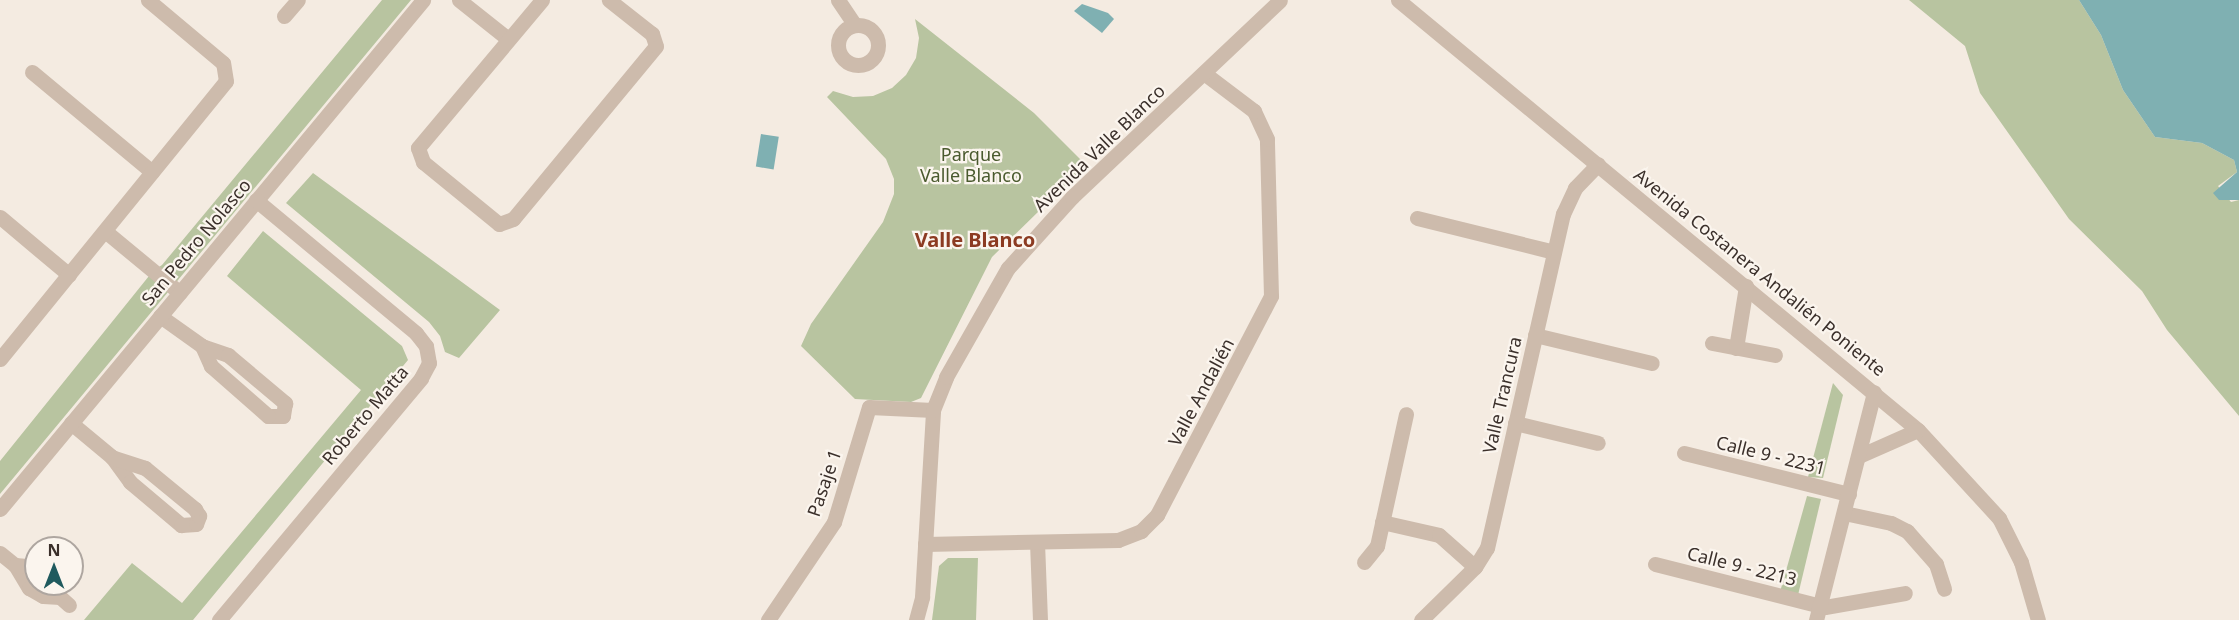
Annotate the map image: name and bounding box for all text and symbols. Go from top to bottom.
street label: Avenida Valle Blanco [1029,80,1169,216]
park label: Parque Valle Blanco [920,144,1022,186]
street label: Avenida Costanera Andalién Poniente [1630,164,1890,380]
street label: San Pedro Nolasco [137,175,255,309]
district label: Valle Blanco [915,227,1035,251]
street label: Valle Andalién [1164,334,1238,450]
street label: Valle Trancura [1478,335,1526,455]
street label: Roberto Matta [317,361,413,469]
street label: Calle 9 - 2231 [1714,431,1828,479]
street label: Pasaje 1 [802,447,846,519]
north arrow [24,536,84,596]
text: N [47,539,61,561]
street label: Calle 9 - 2213 [1685,542,1799,590]

